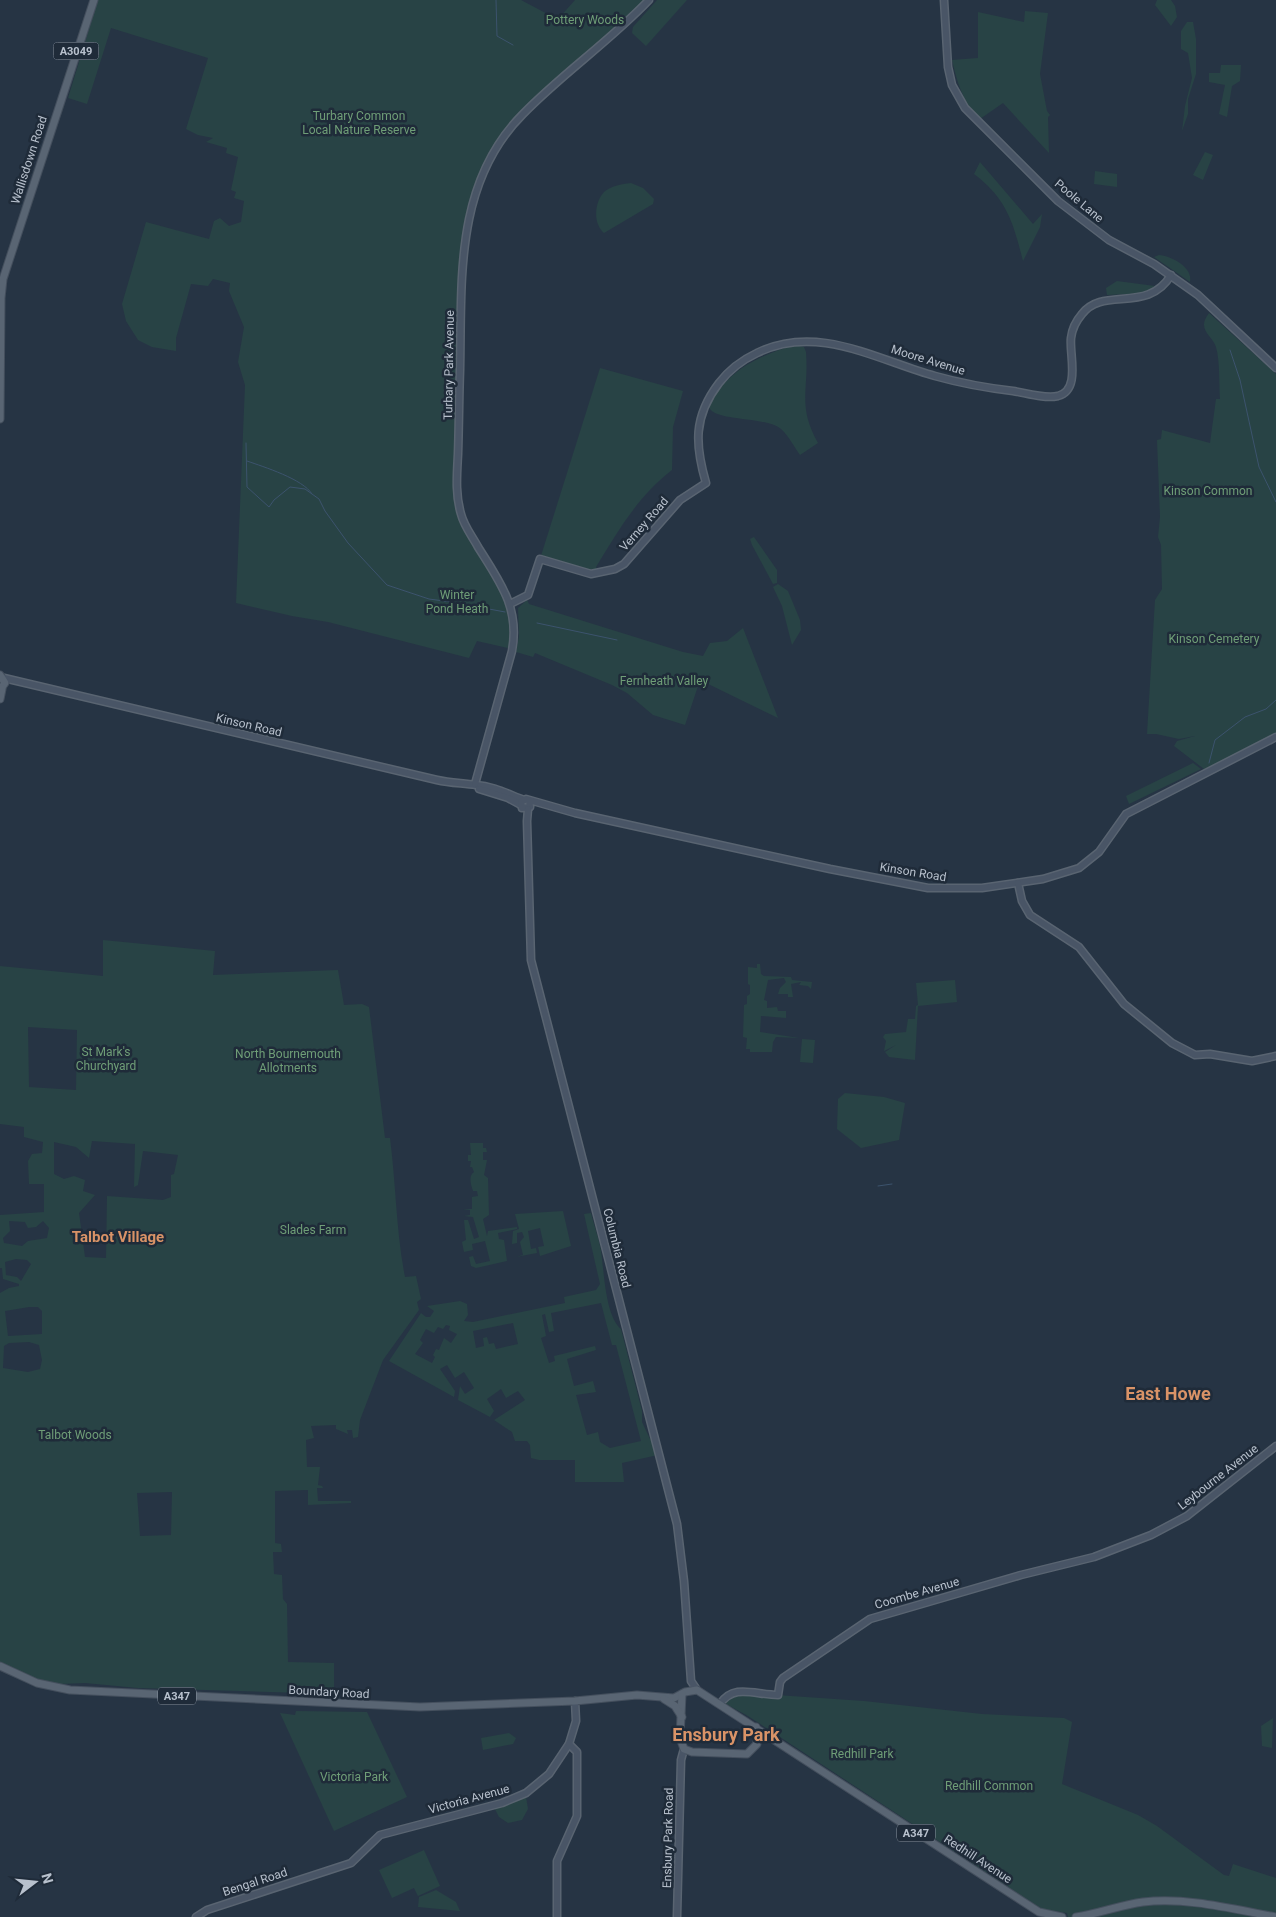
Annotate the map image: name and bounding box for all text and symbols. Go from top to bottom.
park label: Pottery Woods [546,13,624,27]
road number: A3049 [54,42,98,59]
park label: Turbary Common Local Nature Reserve [302,109,416,137]
street label: Wallisdown Road [8,114,50,206]
street label: Poole Lane [1052,177,1106,225]
street label: Turbary Park Avenue [441,310,457,420]
street label: Moore Avenue [889,342,967,378]
park label: Kinson Common [1164,484,1252,498]
street label: Verney Road [617,494,671,554]
park label: Winter Pond Heath [426,588,488,616]
park label: Kinson Cemetery [1169,632,1260,646]
park label: Fernheath Valley [620,674,708,688]
street label: Kinson Road [215,711,283,739]
street label: Kinson Road [879,860,947,884]
park label: St Mark's Churchyard [76,1045,136,1073]
park label: North Bournemouth Allotments [235,1047,341,1075]
street label: Columbia Road [600,1207,634,1289]
park label: Slades Farm [280,1223,346,1237]
district label: Talbot Village [72,1228,164,1246]
district label: East Howe [1125,1383,1211,1404]
park label: Talbot Woods [38,1428,112,1442]
street label: Leybourne Avenue [1175,1441,1261,1513]
street label: Coombe Avenue [873,1574,961,1612]
street label: Boundary Road [288,1683,370,1701]
road number: A347 [158,1688,196,1704]
district label: Ensbury Park [672,1724,780,1745]
park label: Redhill Park [830,1747,894,1761]
park label: Victoria Park [320,1770,389,1784]
park label: Redhill Common [945,1779,1033,1793]
street label: Victoria Avenue [427,1781,511,1817]
street label: Ensbury Park Road [660,1788,676,1888]
road number: A347 [897,1825,935,1842]
street label: Redhill Avenue [941,1832,1015,1886]
north arrow [10,1857,60,1907]
street label: Bengal Road [221,1865,289,1899]
text: N [38,1871,57,1885]

